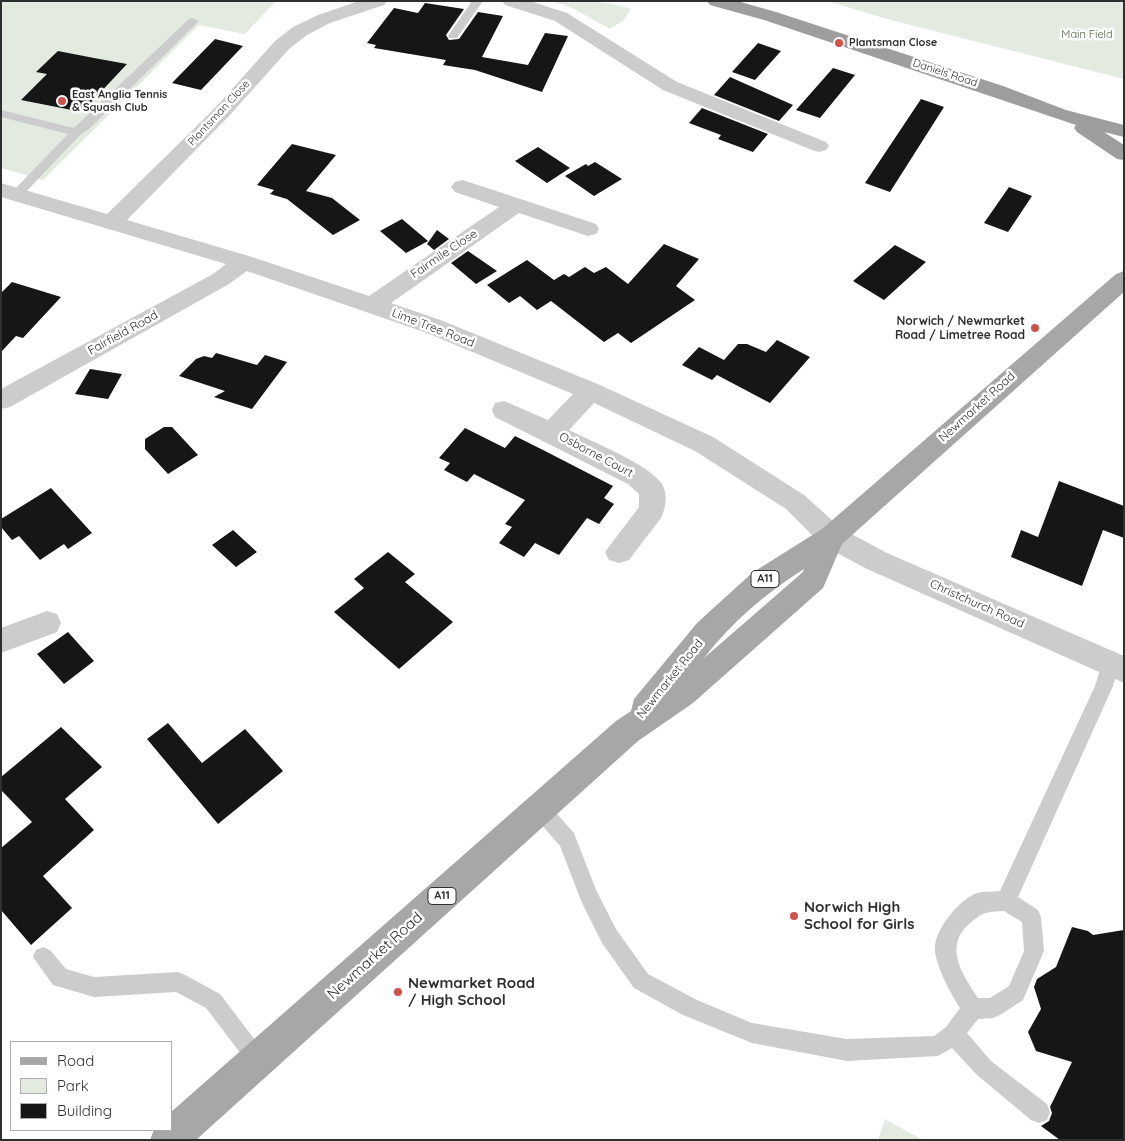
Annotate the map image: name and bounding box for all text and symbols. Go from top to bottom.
park label: Main Field [1061,28,1113,42]
place label: Plantsman Close [849,36,937,50]
marker: Plantsman Close [833,37,845,49]
street label: Daniels Road [911,56,979,90]
street label: Plantsman Close [185,77,253,149]
place label: East Anglia Tennis & Squash Club [72,88,167,114]
marker: East Anglia Tennis & Squash Club [56,95,68,107]
street label: Fairmile Close [408,226,480,282]
street label: Lime Tree Road [390,306,476,350]
street label: Fairfield Road [86,308,160,358]
place label: Norwich / Newmarket Road / Limetree Road [895,314,1025,342]
marker: Norwich / Newmarket Road / Limetree Road [1029,322,1041,334]
street label: Newmarket Road [936,369,1018,445]
street label: Osborne Court [557,429,635,481]
road number: A11 [751,570,779,588]
street label: Christchurch Road [928,577,1026,631]
street label: Newmarket Road [634,637,706,721]
road number: A11 [428,888,456,904]
place label: Norwich High School for Girls [804,898,914,933]
street label: Newmarket Road [324,909,426,1003]
marker: Norwich High School for Girls [788,910,800,922]
place label: Newmarket Road / High School [408,974,535,1009]
marker: Newmarket Road / High School [392,986,404,998]
legend [10,1041,172,1131]
text: Road [57,1051,94,1070]
text: Park [57,1076,89,1095]
text: Building [57,1101,112,1120]

